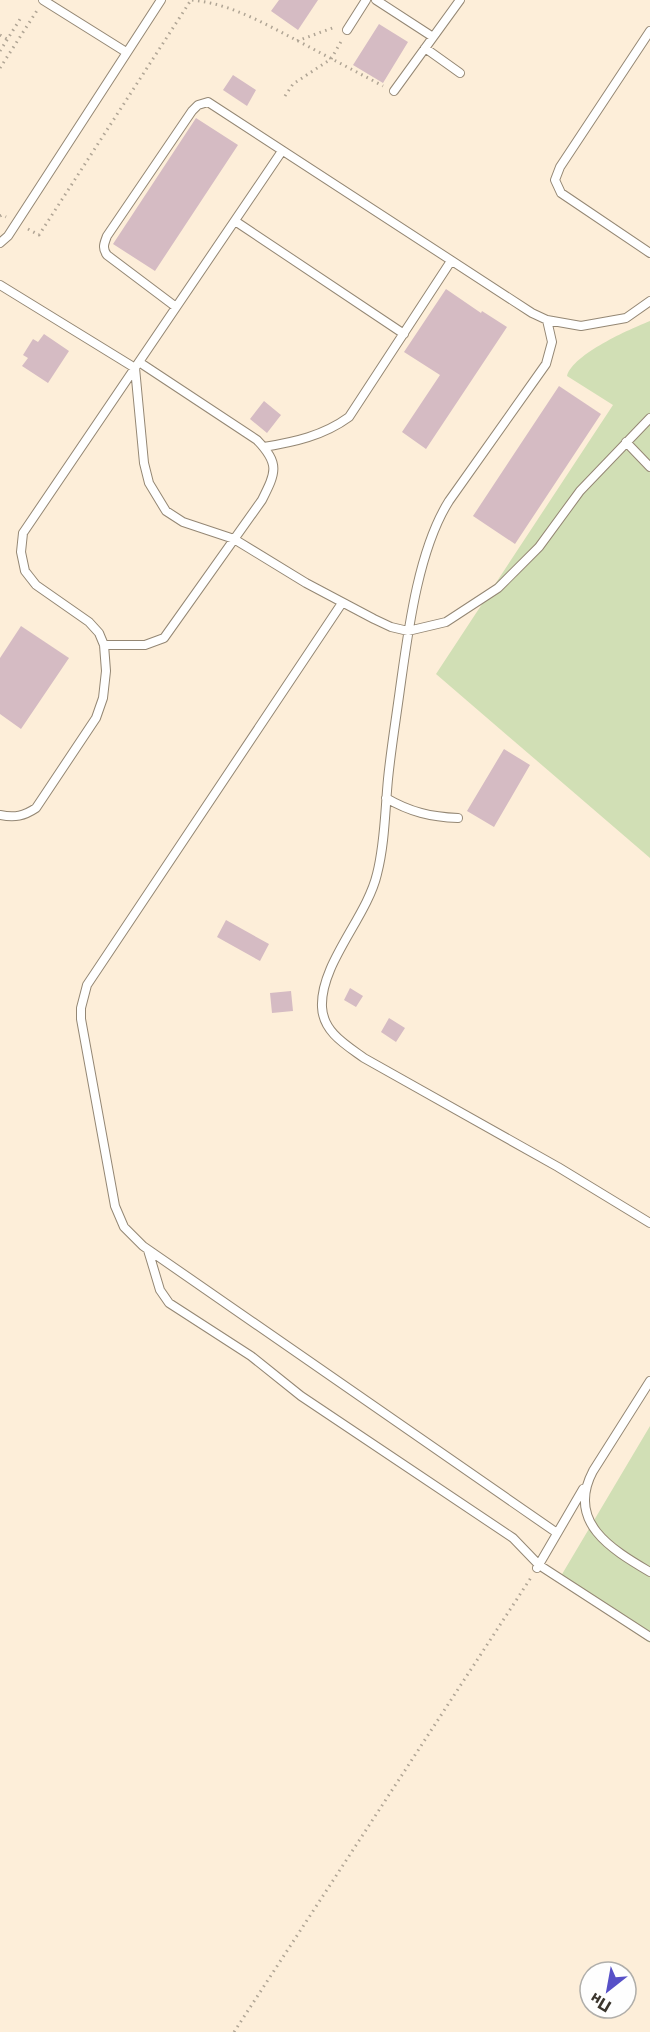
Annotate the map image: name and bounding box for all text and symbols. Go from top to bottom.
north arrow [578,1960,638,2020]
text: Пн [586,1990,614,2017]

